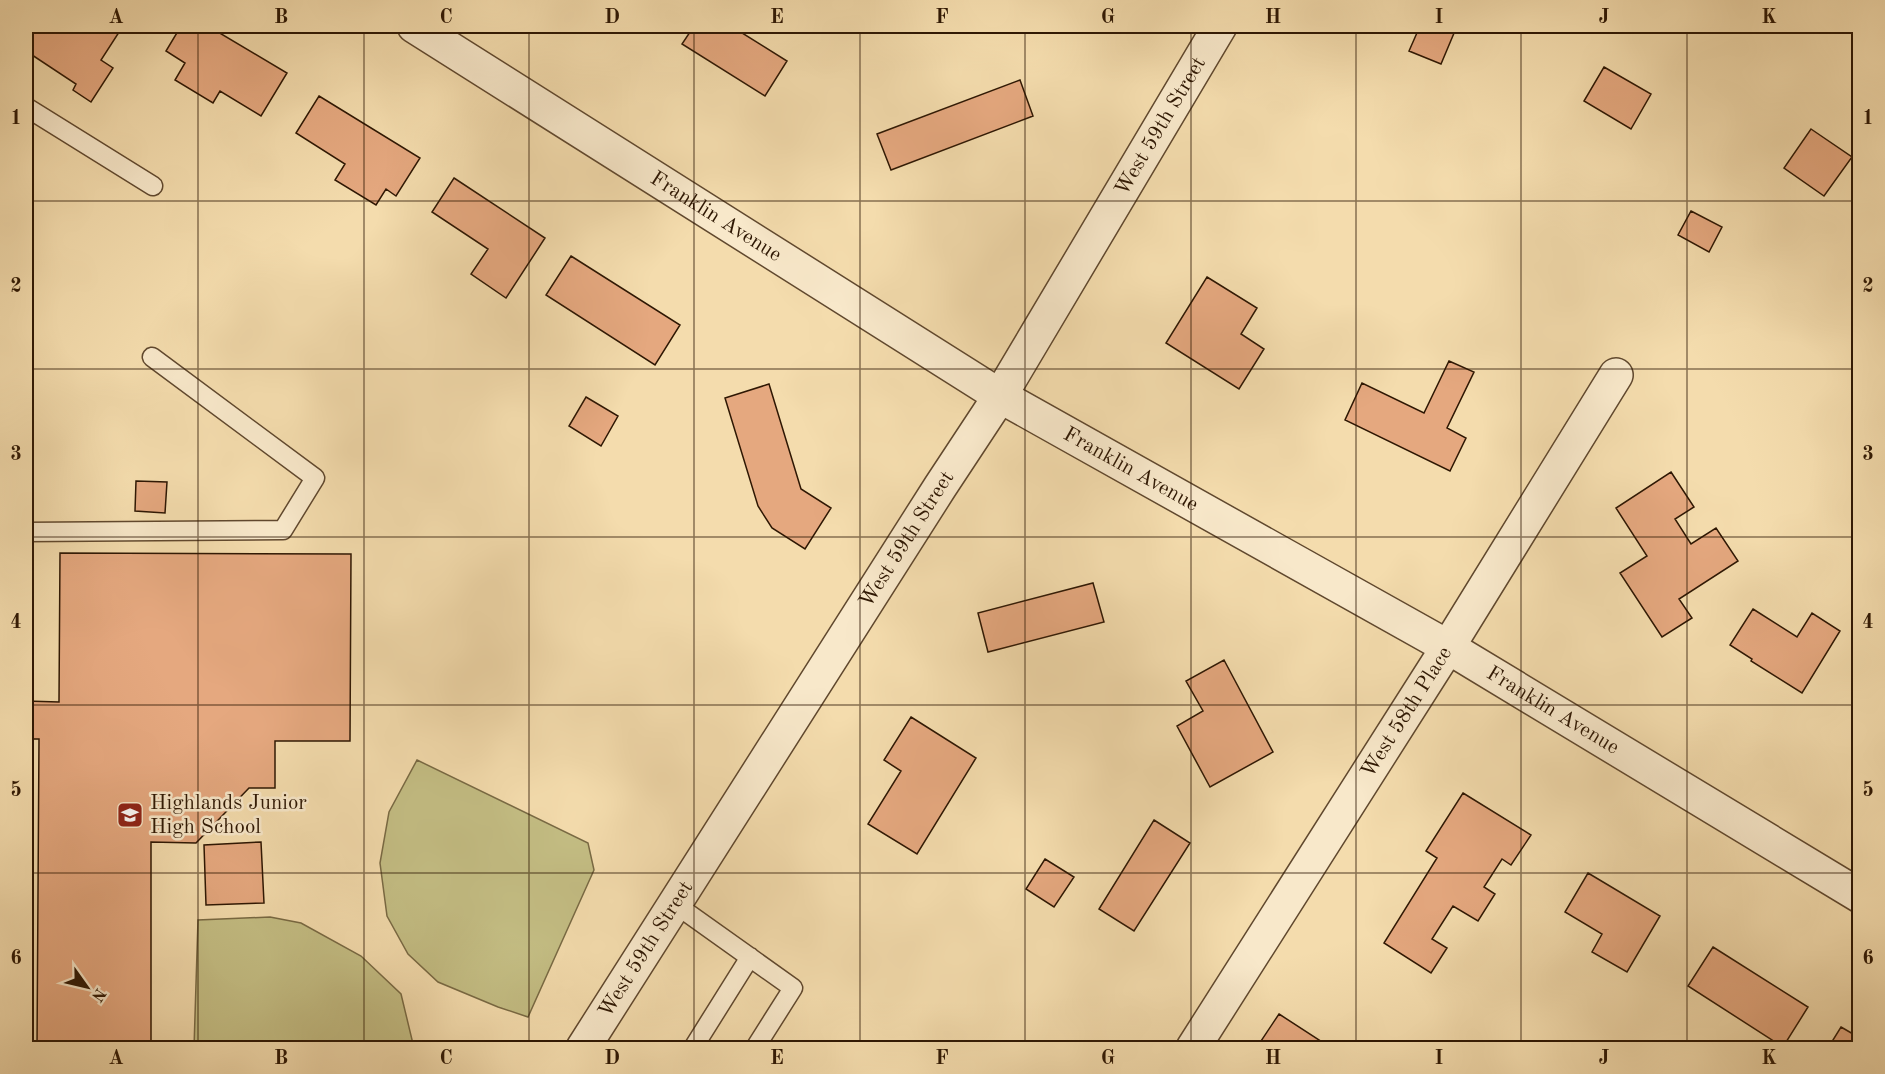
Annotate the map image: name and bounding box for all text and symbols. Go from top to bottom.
text: A [108,8,124,28]
text: B [274,8,288,28]
text: C [439,8,453,28]
text: D [604,8,620,28]
text: E [770,8,784,28]
text: F [935,8,949,28]
text: G [1101,8,1115,28]
text: H [1265,8,1281,28]
text: I [1435,8,1443,28]
text: J [1599,8,1610,28]
text: K [1761,8,1777,28]
street label: West 59th Street [1111,53,1210,199]
text: 1 [10,109,22,129]
text: 1 [1862,109,1874,129]
street label: Franklin Avenue [647,167,785,266]
text: 2 [10,277,22,297]
text: 2 [1862,277,1874,297]
street label: Franklin Avenue [1060,423,1202,515]
text: 3 [10,445,22,465]
text: 3 [1862,445,1874,465]
street label: West 59th Street [856,467,958,611]
text: 4 [10,613,22,633]
text: 4 [1862,613,1874,633]
street label: West 58th Place [1357,643,1456,781]
street label: Franklin Avenue [1483,662,1623,758]
text: 5 [10,780,22,801]
text: 5 [1862,780,1874,801]
place label: Highlands Junior High School [150,793,307,838]
school or university icon: Highlands Junior High School [115,800,145,830]
street label: West 59th Street [595,877,697,1021]
text: 6 [10,949,22,969]
text: 6 [1862,949,1874,969]
north arrow [57,957,117,1017]
text: N [87,985,108,1004]
text: A [108,1049,124,1069]
text: B [274,1049,288,1069]
text: C [439,1049,453,1069]
text: D [604,1049,620,1069]
text: E [770,1049,784,1069]
text: F [935,1049,949,1069]
text: G [1101,1049,1115,1069]
text: H [1265,1049,1281,1069]
text: I [1435,1049,1443,1069]
text: J [1599,1049,1610,1069]
text: K [1761,1049,1777,1069]

